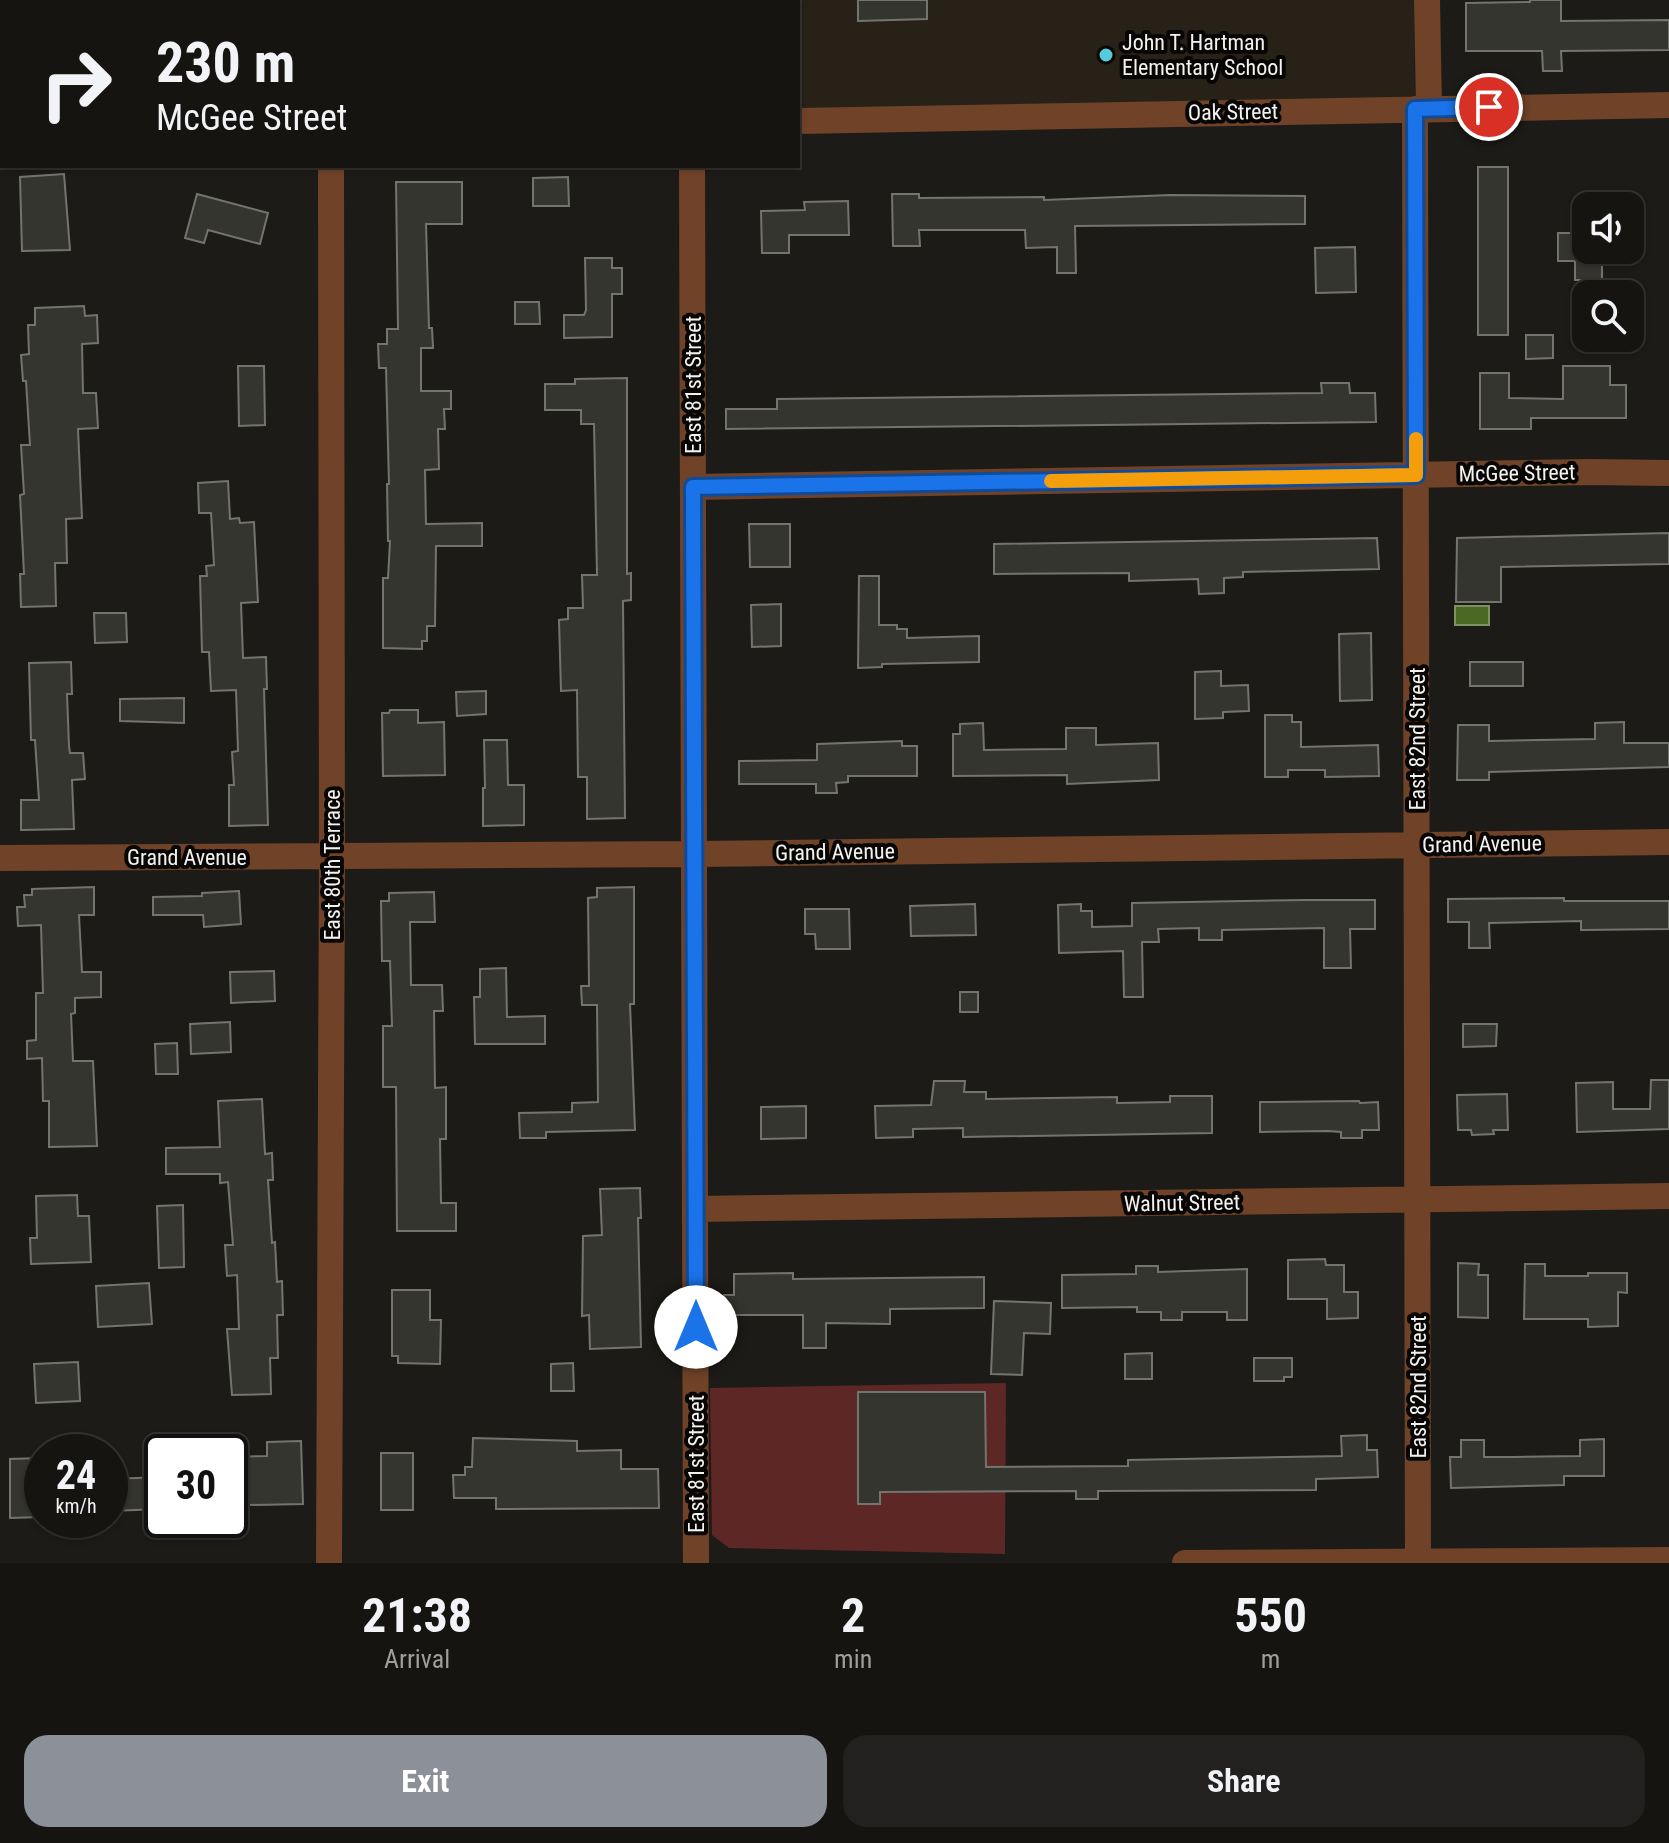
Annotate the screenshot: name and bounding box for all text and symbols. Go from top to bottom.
text: 230 m [156,30,295,96]
place label: John T. Hartman Elementary School [1122,30,1283,80]
icon: right [24,32,128,136]
marker: John T. Hartman Elementary School [1097,46,1115,64]
pin [1455,73,1523,141]
icon: arrive [1467,85,1511,129]
text: McGee Street [156,97,347,139]
street label: Oak Street [1188,99,1278,125]
map controls [1572,192,1644,352]
button: sound [1572,192,1644,264]
button: search [1572,280,1644,352]
street label: East 81st Street [681,316,706,454]
street label: McGee Street [1458,459,1576,487]
street label: East 82nd Street [1405,668,1430,810]
street label: East 80th Terrace [320,789,345,941]
street label: Grand Avenue [1422,830,1542,858]
street label: Grand Avenue [775,838,895,866]
street label: Grand Avenue [127,845,247,870]
street label: Walnut Street [1124,1189,1240,1217]
position arrow [654,1285,738,1369]
street label: East 82nd Street [1406,1316,1431,1458]
street label: East 81st Street [684,1395,709,1533]
speed limit sign: 30 [144,1434,248,1538]
text: 24 [56,1452,96,1499]
text: km/h [55,1494,97,1518]
text: 21:38 [362,1587,472,1644]
text: 2 [841,1587,865,1644]
text: 550 [1234,1587,1307,1644]
text: Arrival [384,1644,450,1674]
text: min [834,1644,872,1674]
text: m [1261,1644,1280,1674]
button: Exit [24,1735,827,1827]
button: Share [843,1735,1645,1827]

